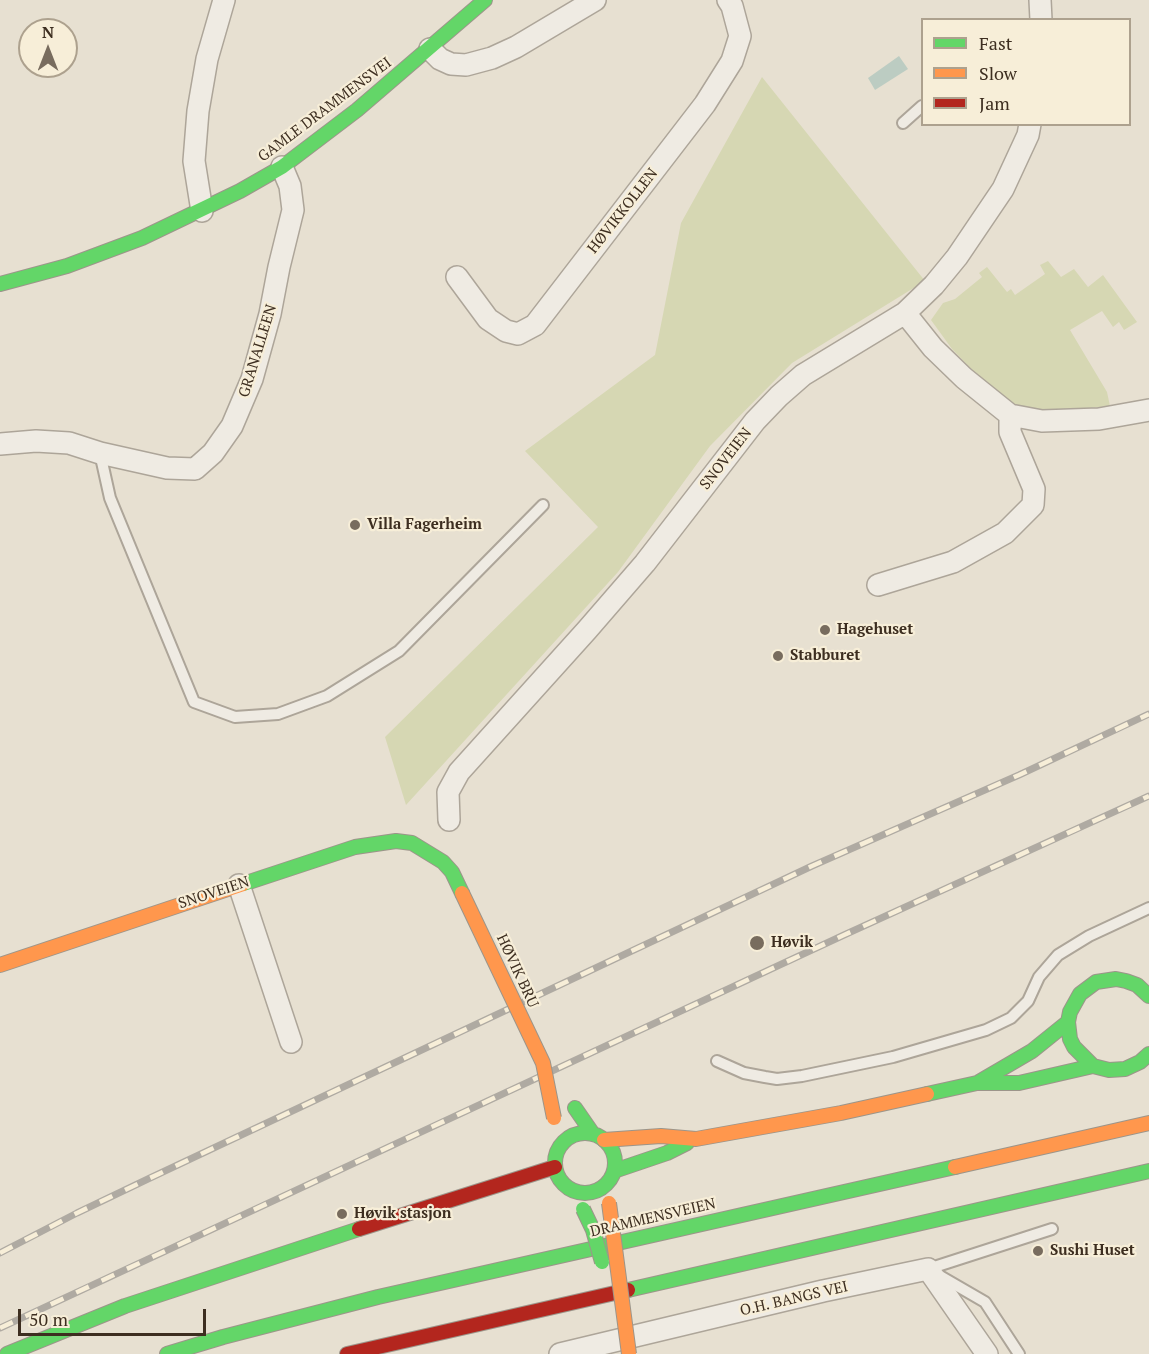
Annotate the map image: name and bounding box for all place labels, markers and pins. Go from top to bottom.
place label: Villa Fagerheim [367,516,482,534]
marker: Villa Fagerheim [348,518,362,532]
place label: Hagehuset [837,621,913,639]
marker: Hagehuset [818,623,832,637]
place label: Stabburet [790,647,860,665]
marker: Stabburet [771,649,785,663]
marker: Høvik [748,934,766,952]
place label: Høvik [771,934,813,952]
place label: Høvik stasjon [354,1205,451,1223]
marker: Høvik stasjon [335,1207,349,1221]
place label: Sushi Huset [1050,1242,1135,1260]
marker: Sushi Huset [1031,1244,1045,1258]

